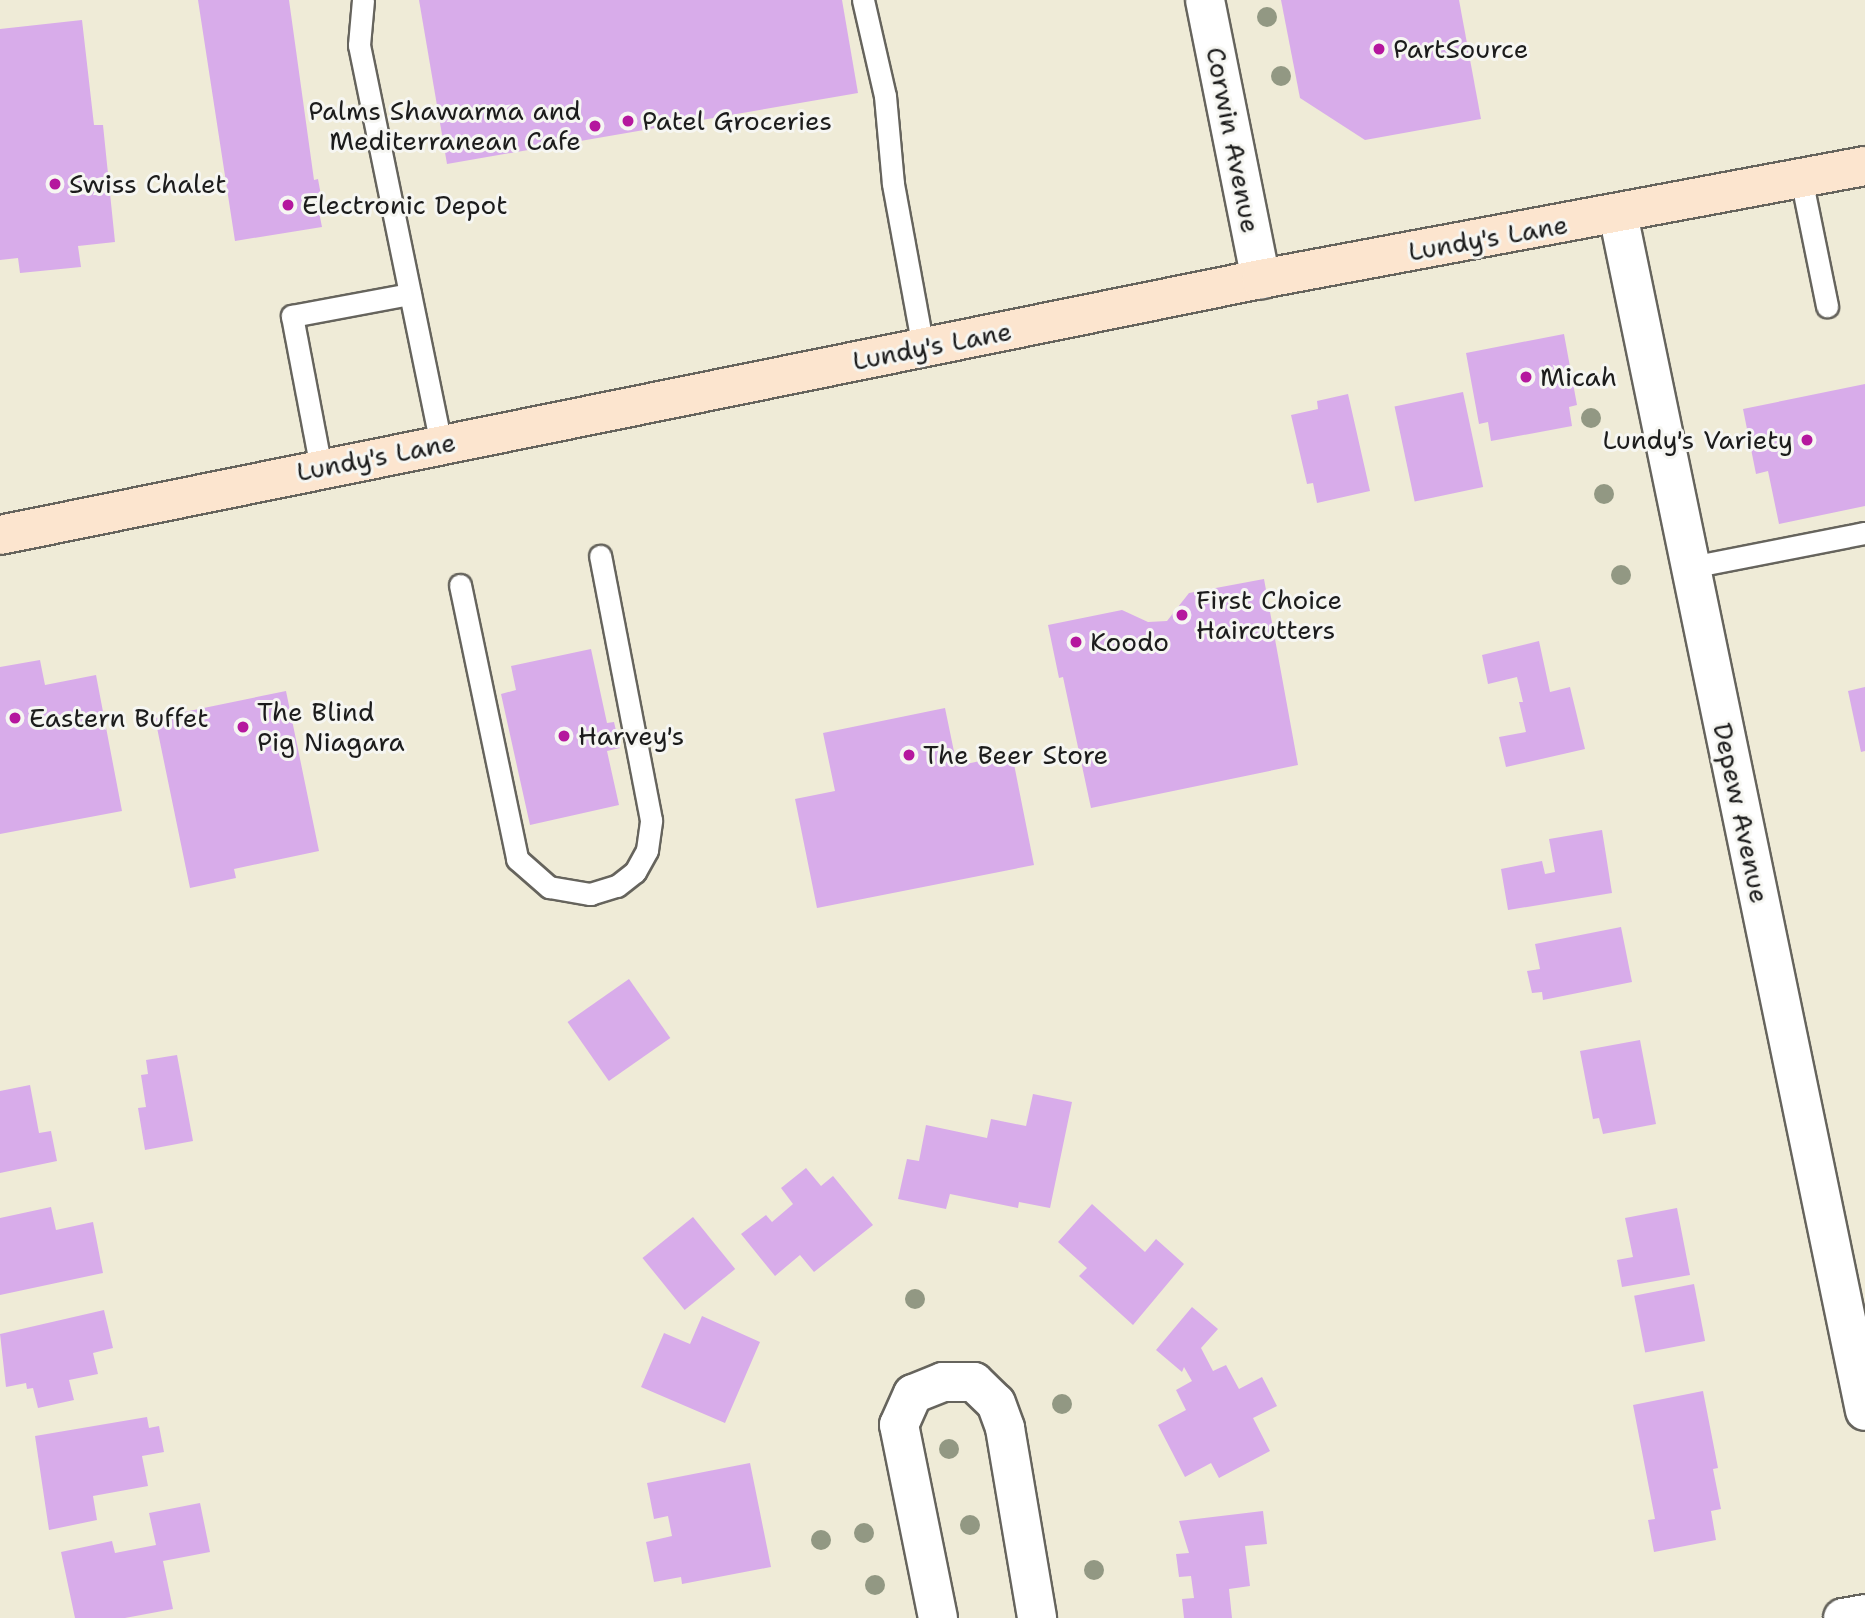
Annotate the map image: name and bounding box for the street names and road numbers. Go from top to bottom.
street label: Corwin Avenue [1200,44,1266,236]
street label: Lundy's Lane [1406,209,1570,267]
street label: Lundy's Lane [850,315,1014,377]
street label: Lundy's Lane [294,426,458,488]
street label: Depew Avenue [1707,720,1775,906]

